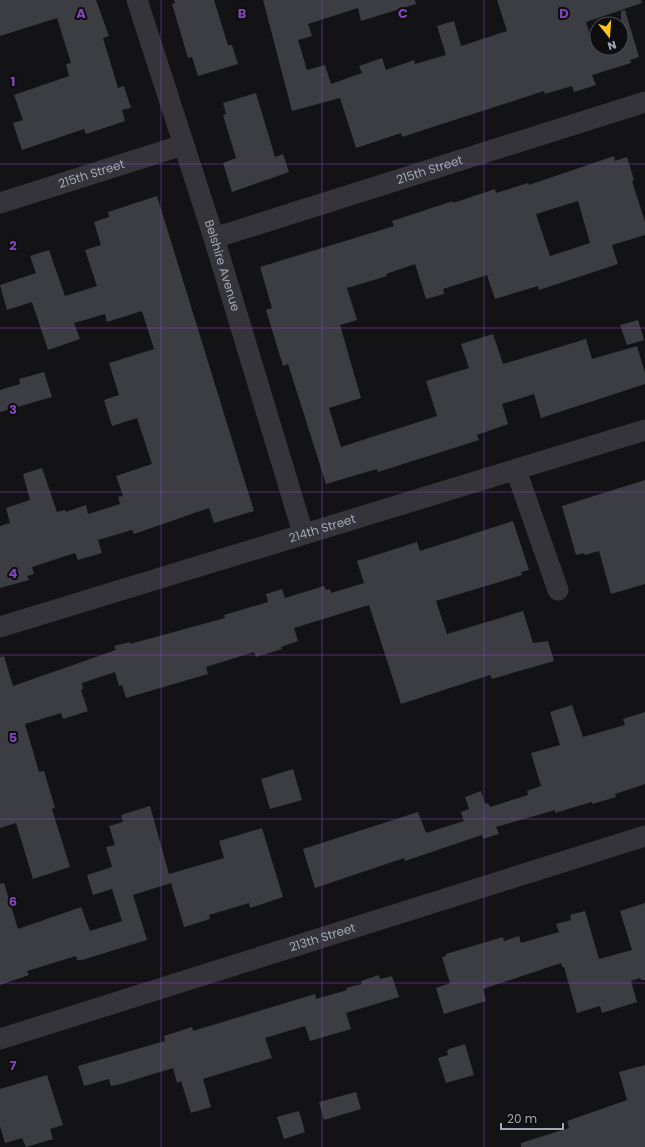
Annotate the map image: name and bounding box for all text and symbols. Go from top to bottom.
text: A [76,4,86,23]
text: B [238,4,247,23]
text: C [398,4,408,23]
text: D [559,4,569,23]
north arrow [589,16,629,56]
text: N [606,37,618,54]
text: 1 [11,72,15,91]
street label: 215th Street [394,151,465,188]
street label: 215th Street [56,155,127,192]
street label: Belshire Avenue [201,218,245,313]
text: 2 [9,236,17,255]
text: 3 [9,400,17,419]
street label: 214th Street [287,510,358,546]
text: 4 [9,564,18,583]
text: 5 [9,728,17,747]
text: 6 [9,892,17,911]
street label: 213th Street [287,919,357,955]
text: 7 [10,1056,17,1075]
scale bar [501,1105,563,1131]
text: 20 m [507,1110,537,1127]

